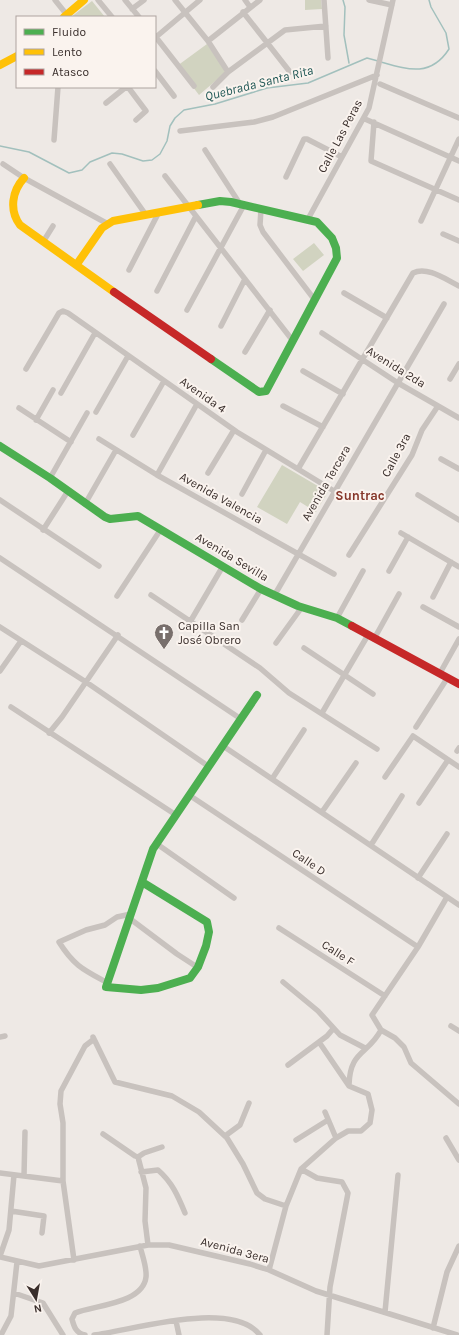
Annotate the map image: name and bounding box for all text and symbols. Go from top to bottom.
legend [16,16,156,88]
text: Fluido [52,25,86,39]
text: Lento [52,45,82,59]
water label: Quebrada Santa Rita [203,62,315,104]
text: Atasco [52,65,89,79]
street label: Calle Las Peras [315,97,365,175]
street label: Avenida 2da [364,343,428,391]
street label: Avenida 4 [177,374,229,416]
street label: Calle 3ra [379,431,413,479]
street label: Avenida Tercera [299,443,353,523]
street label: Avenida Valencia [177,469,265,527]
district label: Suntrac [335,488,385,503]
street label: Avenida Sevilla [193,530,271,584]
place label: Capilla San José Obrero [178,619,241,647]
church icon: Capilla San José Obrero [153,622,175,650]
street label: Calle D [289,846,329,878]
street label: Calle F [319,937,357,969]
street label: Avenida 3era [199,1234,271,1266]
north arrow [16,1279,56,1319]
text: N [33,1301,43,1315]

